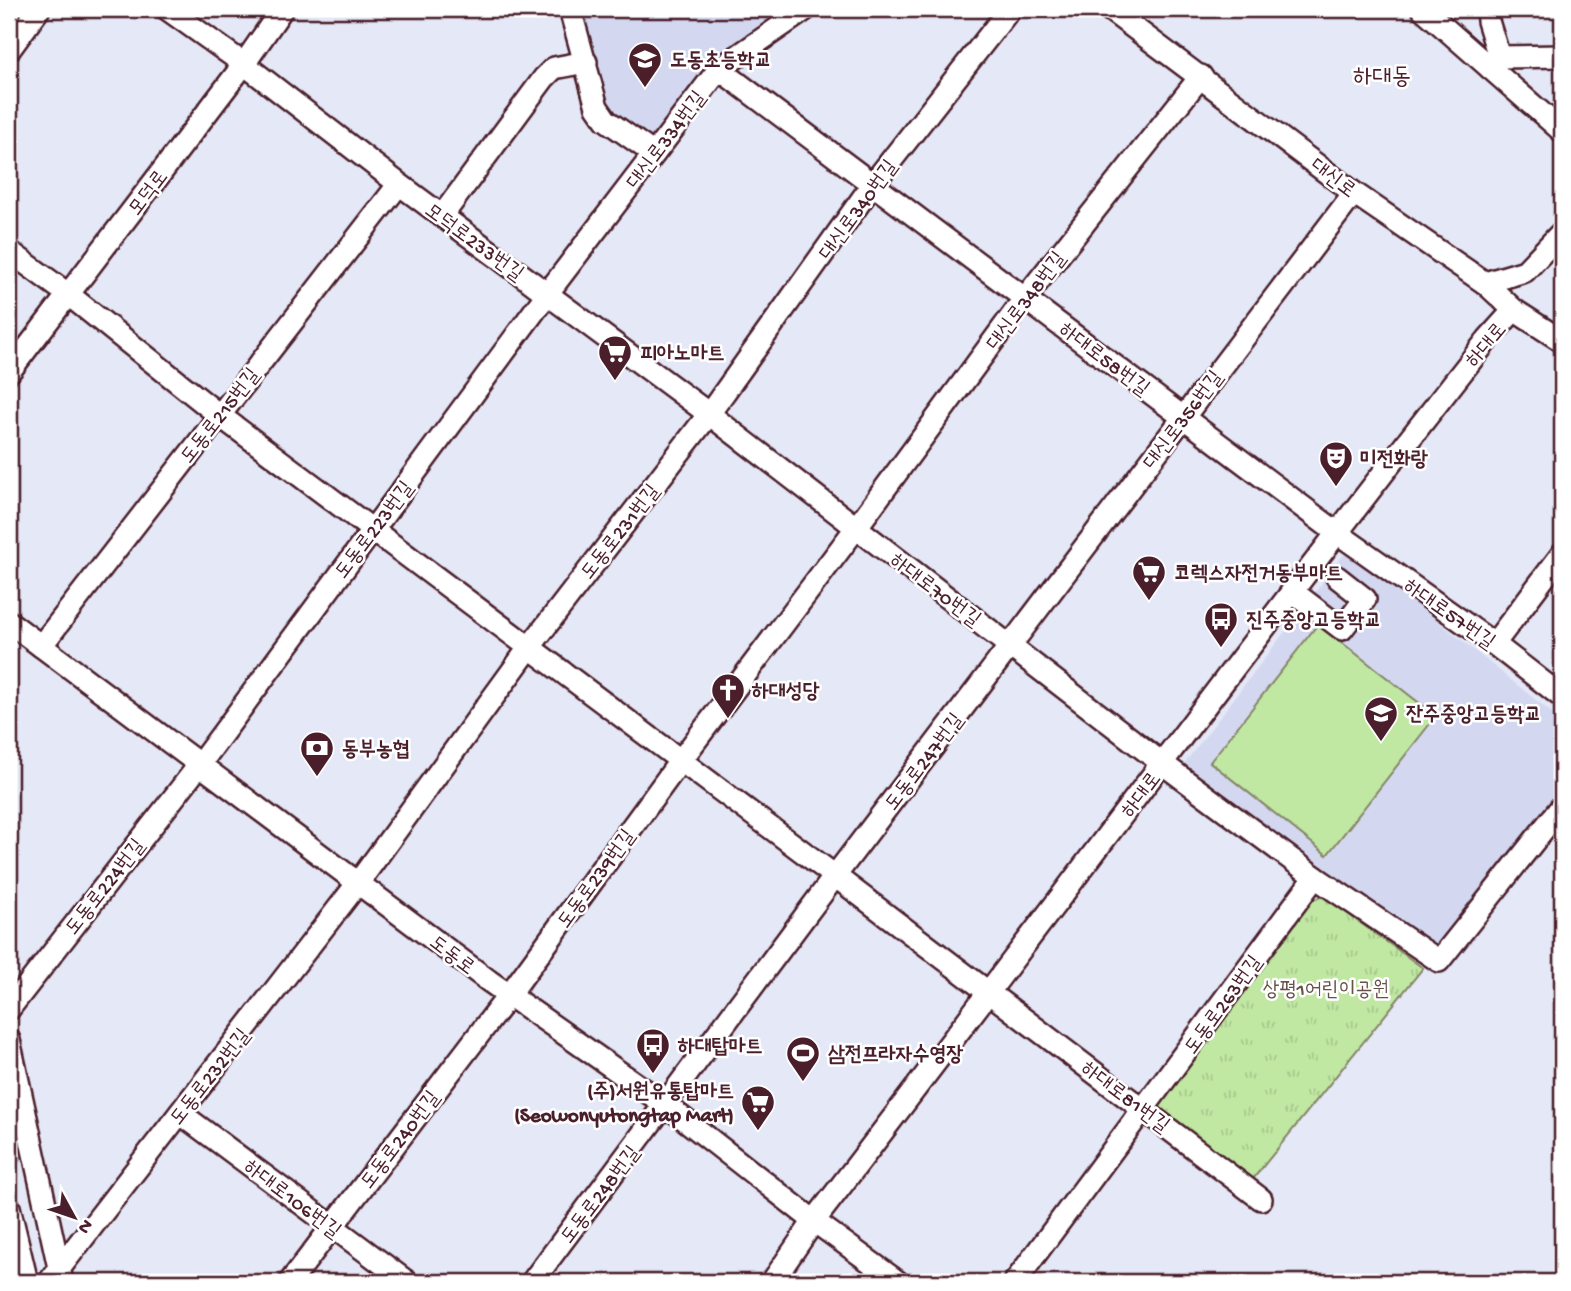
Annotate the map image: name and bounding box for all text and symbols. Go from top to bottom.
school or university icon: 도동초등학교 [626,40,664,89]
place label: 도동초등학교 [670,50,771,75]
district label: 하대동 [1353,64,1411,93]
street label: 대신로334번길 [623,87,713,195]
street label: 대신로 [1304,155,1360,205]
street label: 대신로340번길 [815,156,904,266]
street label: 모덕로 [125,166,175,222]
street label: 모덕로233번길 [418,199,528,288]
street label: 대신로348번길 [983,248,1073,356]
street label: 하대로58번길 [1053,319,1153,403]
street label: 하대로 [1462,319,1514,374]
supermarket icon: 피아노마트 [596,333,634,382]
place label: 피아노마트 [640,343,725,368]
street label: 도동로215번길 [177,364,267,470]
street label: 대신로356번길 [1140,367,1230,475]
theatre icon: 미전화랑 [1317,439,1355,488]
place label: 미전화랑 [1360,449,1429,474]
street label: 도동로223번길 [331,477,421,585]
street label: 도동로231번길 [577,480,667,586]
street label: 하대로70번길 [884,550,984,634]
supermarket icon: 코렉스자전거동부마트 [1130,553,1168,602]
place label: 코렉스자전거동부마트 [1174,563,1343,588]
street label: 하대로57번길 [1397,575,1499,657]
bus stop icon: 진주중앙고등학교 [1202,600,1240,649]
place label: 진주중앙고등학교 [1246,610,1381,635]
church icon: 하대성당 [709,671,747,720]
place label: 하대성당 [751,681,820,706]
school or university icon: 잔주중앙고등학교 [1362,694,1400,743]
place label: 잔주중앙고등학교 [1406,704,1541,729]
street label: 도동로247번길 [881,709,971,817]
bank icon: 동부농협 [298,729,336,778]
place label: 동부농협 [342,739,410,764]
street label: 하대로 [1118,768,1168,824]
street label: 도동로239번길 [554,826,642,934]
street label: 도동로224번길 [61,835,152,941]
street label: 도동로 [423,932,479,982]
street label: 도동로263번길 [1181,952,1269,1060]
park label: 상평1어린이공원 [1263,979,1389,1004]
street label: 도동로232번길 [166,1025,257,1132]
bus stop icon: 하대탑마트 [634,1026,672,1075]
sports icon: 삼전프라자수영장 [784,1034,822,1083]
place label: 하대탑마트 [677,1036,763,1061]
place label: 삼전프라자수영장 [828,1044,963,1069]
street label: 하대로81번길 [1075,1057,1173,1140]
place label: (주)서원유통탑마트 (Seowonyutongtap Mart) [514,1081,734,1130]
supermarket icon: (주)서원유통탑마트 (Seowonyutongtap Mart) [739,1083,777,1132]
street label: 도동로240번길 [357,1087,447,1195]
street label: 도동로248번길 [557,1142,647,1250]
street label: 하대로106번길 [237,1156,345,1246]
north arrow [38,1182,108,1252]
text: N [72,1214,97,1238]

